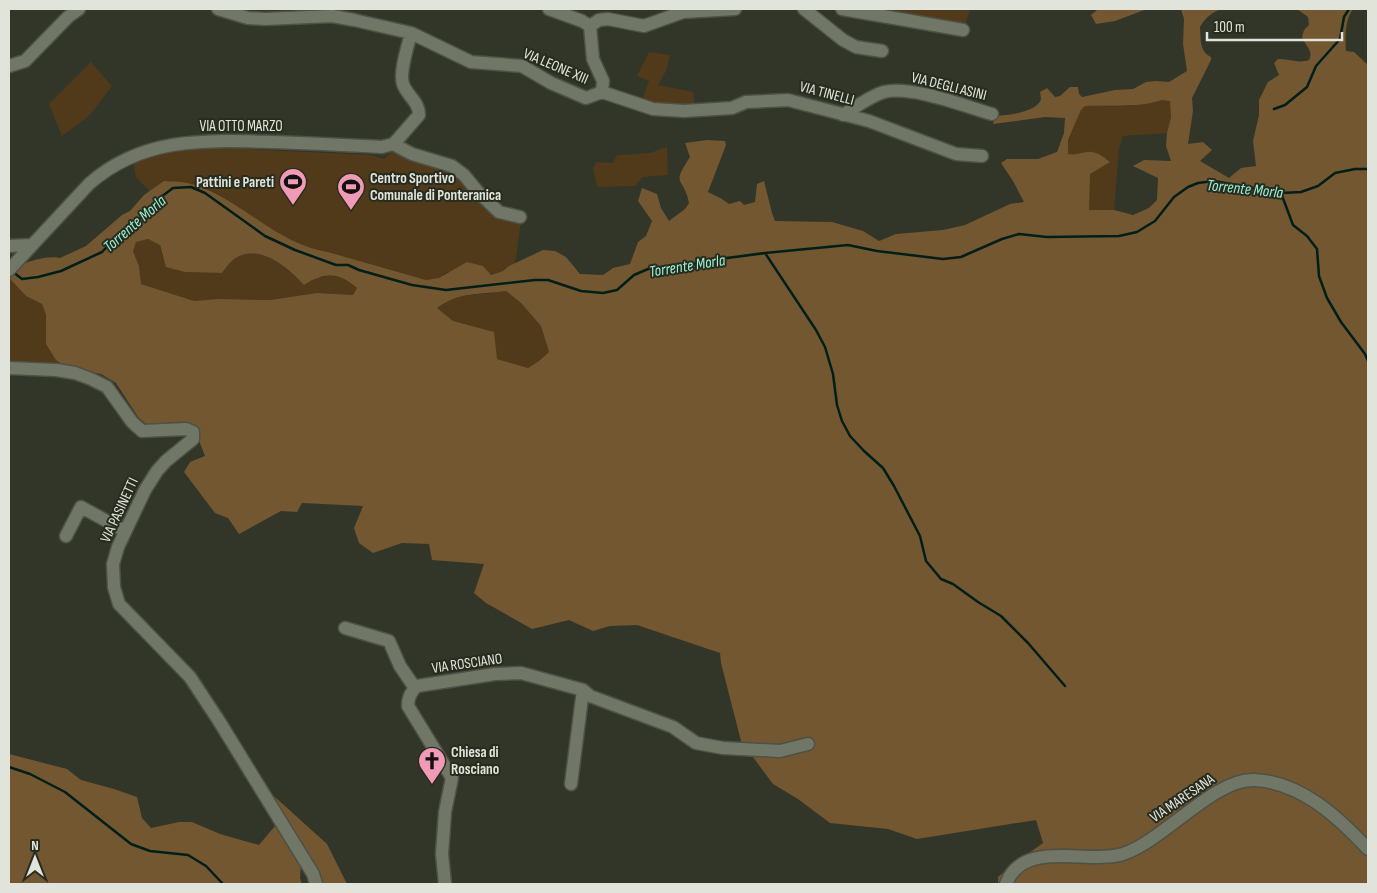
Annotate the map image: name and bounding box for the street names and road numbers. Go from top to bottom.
street label: VIA LEONE XIII [520,44,591,89]
street label: VIA DEGLI ASINI [909,68,989,105]
street label: VIA TINELLI [798,77,856,110]
street label: VIA OTTO MARZO [199,117,283,136]
street label: VIA PASINETTI [96,475,143,546]
street label: VIA ROSCIANO [431,649,503,678]
street label: VIA MARESANA [1146,770,1219,827]

